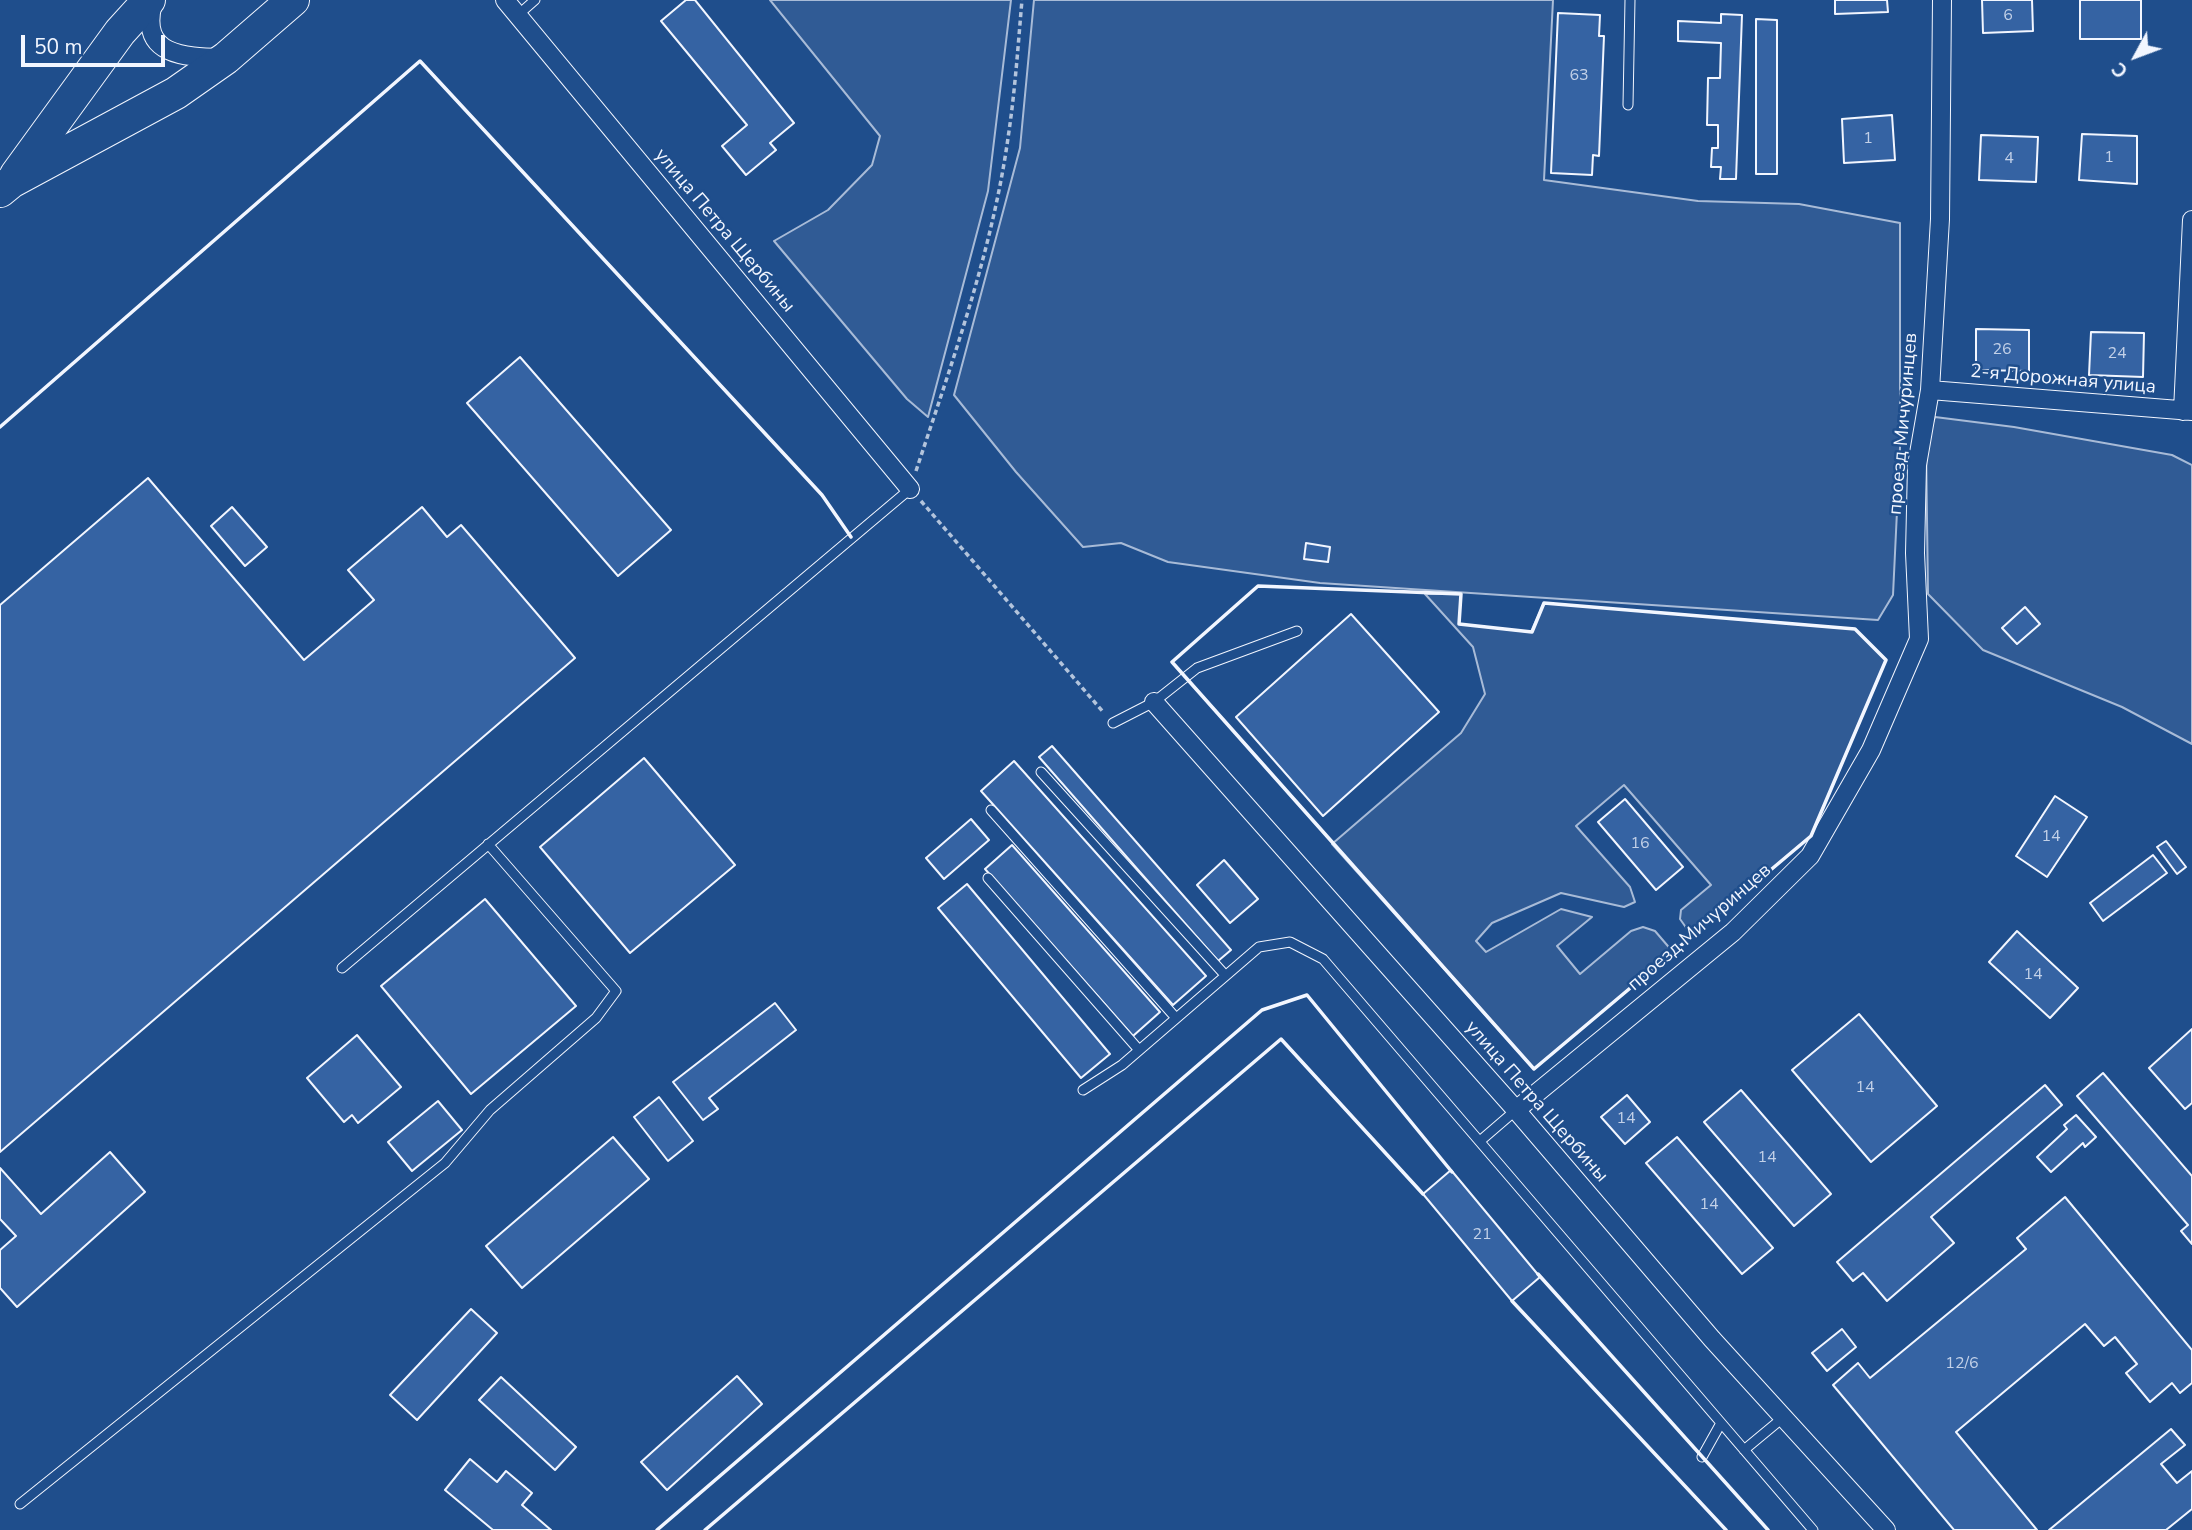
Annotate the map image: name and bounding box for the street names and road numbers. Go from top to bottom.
street label: улица Петра Щербины [649,145,799,317]
street label: проезд Мичуринцев [1885,332,1923,516]
street label: 2-я Дорожная улица [1969,361,2157,399]
street label: проезд Мичуринцев [1624,860,1776,996]
street label: улица Петра Щербины [1460,1017,1612,1187]

